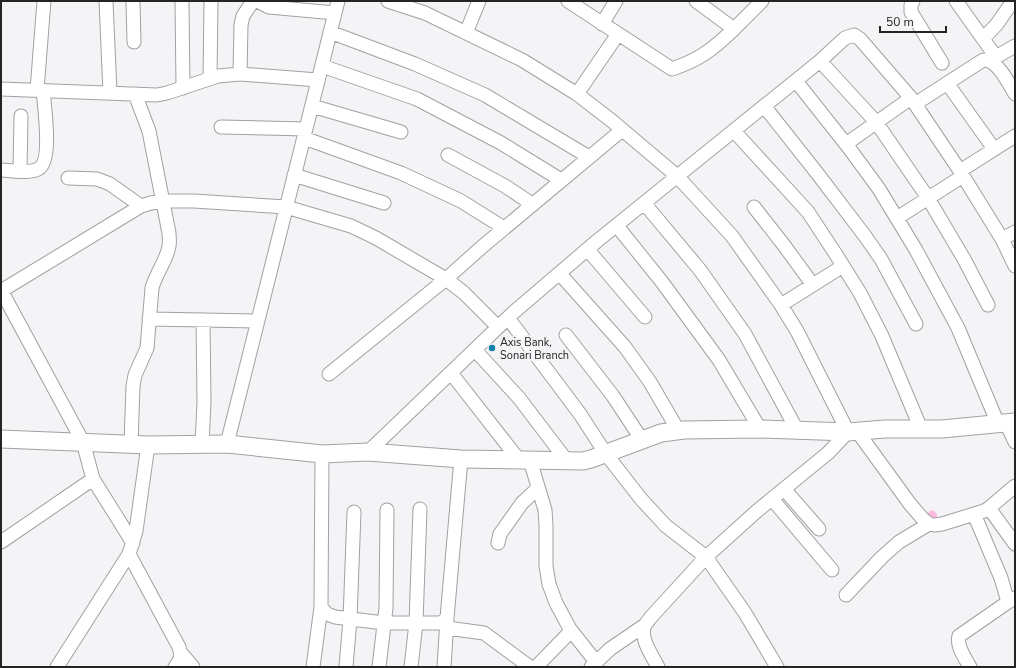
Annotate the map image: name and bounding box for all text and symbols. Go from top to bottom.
scale bar [880,8,946,34]
text: 50 m [886,14,914,30]
place label: Axis Bank, Sonari Branch [500,335,569,363]
marker: Axis Bank, Sonari Branch [487,343,497,353]

